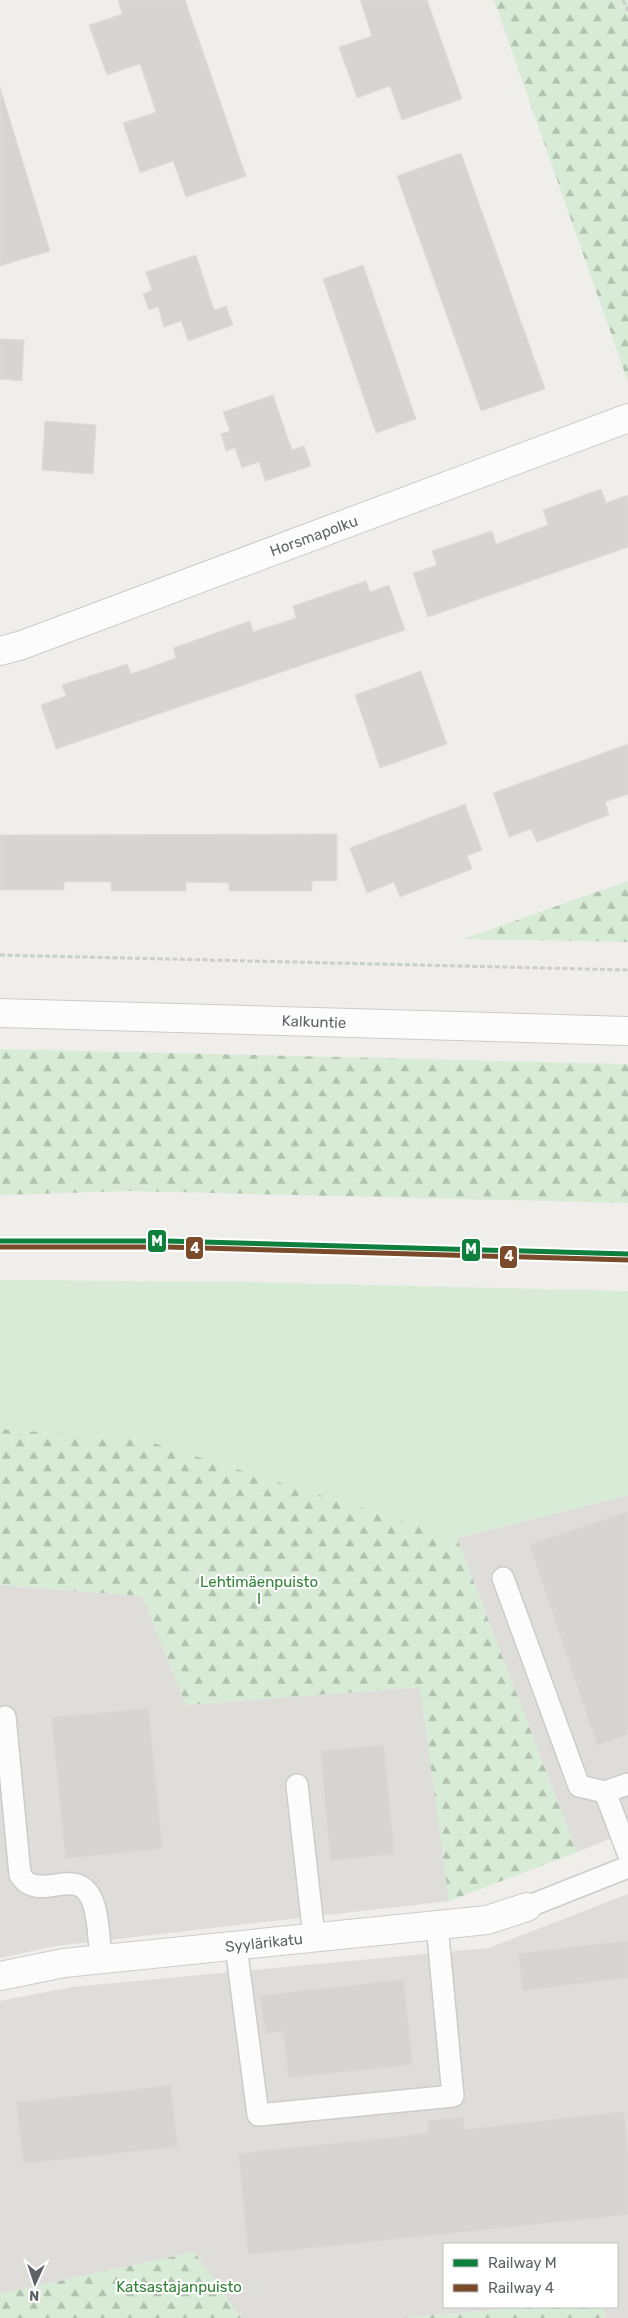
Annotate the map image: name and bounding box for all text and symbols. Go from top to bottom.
street label: Horsmapolku [268,512,360,560]
street label: Kalkuntie [281,1012,347,1032]
line badge: M [147,1229,167,1253]
text: M [151,1233,163,1250]
line badge: 4 [185,1236,204,1260]
line badge: M [461,1238,481,1262]
text: 4 [190,1240,200,1257]
text: M [465,1241,477,1258]
line badge: 4 [499,1245,518,1269]
text: 4 [504,1248,514,1265]
park label: Lehtimäenpuisto I [200,1573,318,1608]
street label: Syylärikatu [224,1930,304,1956]
legend [443,2243,618,2308]
text: Railway M [488,2254,557,2272]
north arrow [10,2258,60,2308]
park label: Katsastajanpuisto [116,2278,242,2296]
text: Railway 4 [488,2279,554,2297]
text: N [29,2287,40,2304]

